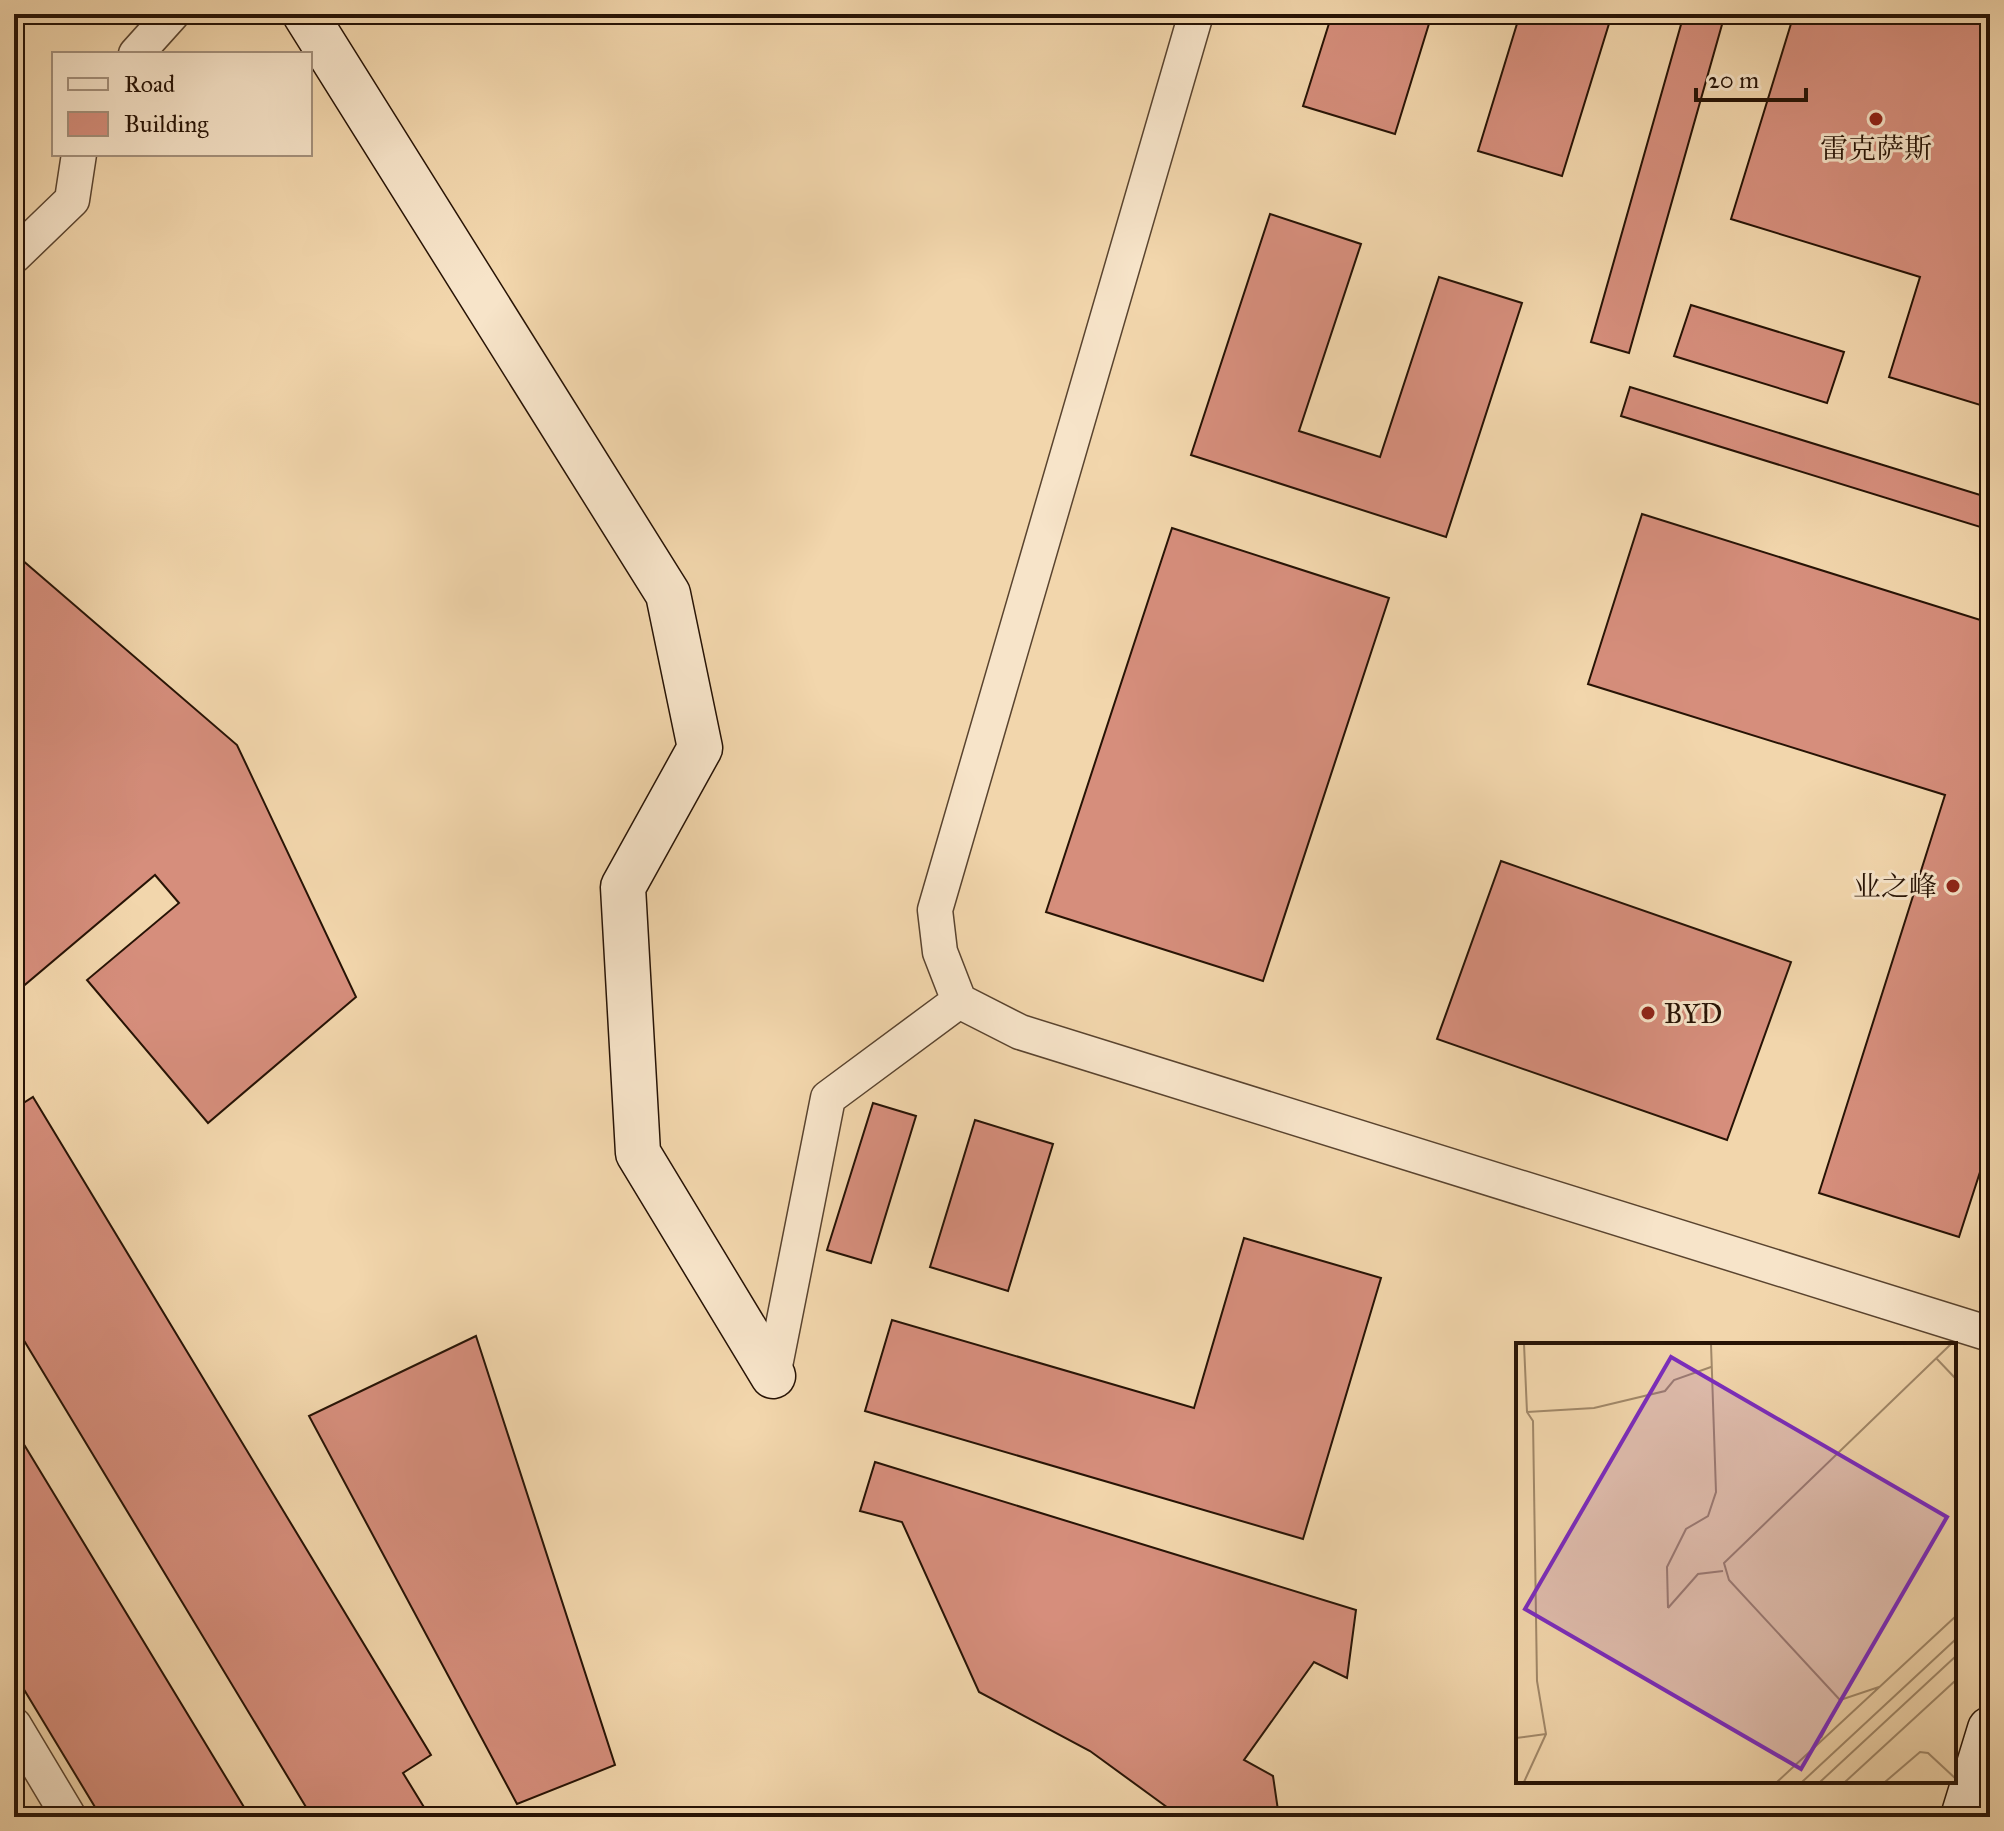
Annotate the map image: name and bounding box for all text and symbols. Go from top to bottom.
legend [52,52,312,156]
scale bar [1696,52,1806,102]
text: 20 m [1708,65,1759,95]
text: Road [124,69,175,99]
text: Building [124,109,209,139]
marker: 雷克萨斯 [1867,110,1885,128]
place label: 雷克萨斯 [1820,131,1932,166]
place label: 业之峰 [1853,869,1937,904]
marker: 业之峰 [1944,877,1962,895]
place label: BYD [1664,996,1722,1031]
marker: BYD [1639,1004,1657,1022]
inset map [1516,1343,1956,1783]

